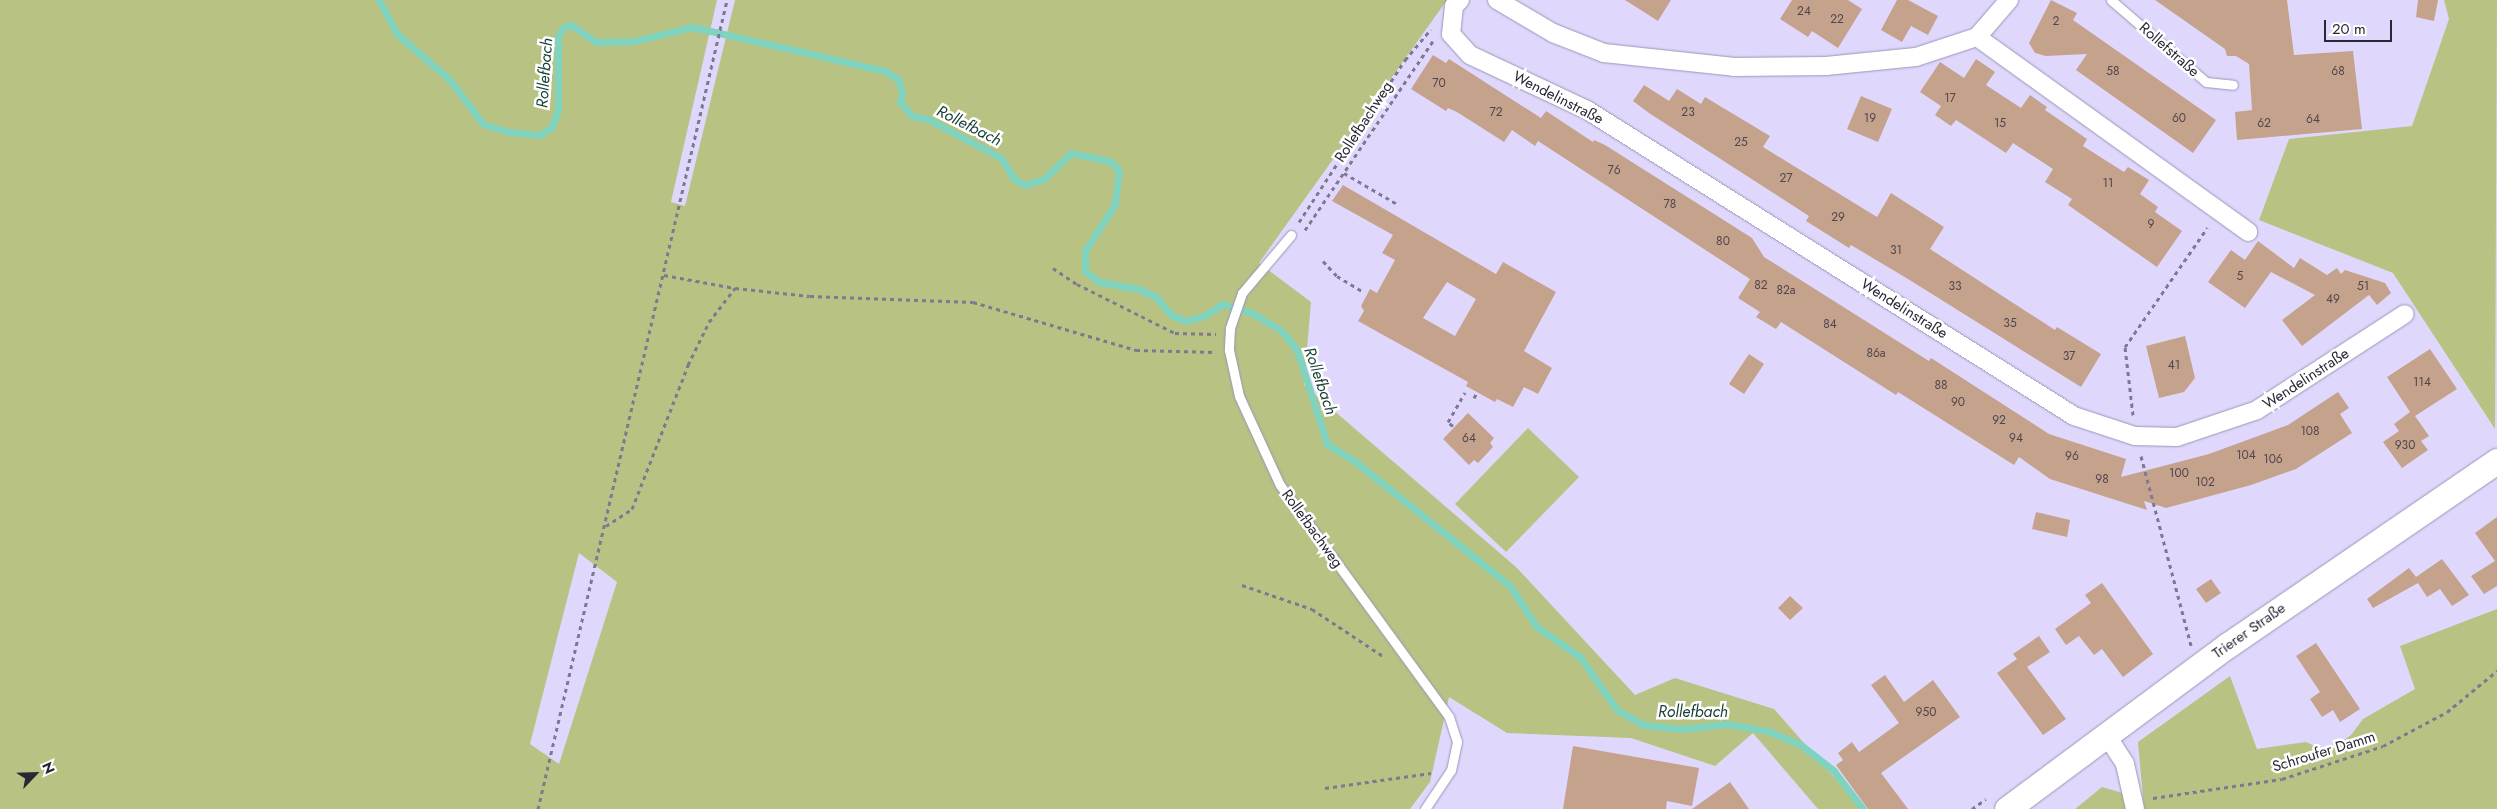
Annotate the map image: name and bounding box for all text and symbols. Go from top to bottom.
house number: 24 [1797,5,1811,19]
scale bar [2327,10,2394,42]
house number: 22 [1830,13,1844,27]
house number: 2 [2053,15,2059,29]
text: 20 m [2332,18,2366,40]
street label: Rollefstraße [2135,19,2203,81]
water label: Rollefbach [533,37,557,109]
house number: 58 [2106,65,2120,79]
house number: 68 [2331,65,2345,79]
street label: Wendelinstraße [1510,68,1606,128]
house number: 70 [1432,77,1446,91]
street label: Rollefbachweg [1331,78,1397,166]
house number: 17 [1944,92,1956,106]
water label: Rollefbach [933,102,1005,150]
house number: 72 [1489,106,1503,120]
house number: 23 [1681,106,1695,120]
house number: 19 [1864,112,1876,126]
house number: 60 [2172,112,2186,126]
house number: 64 [2306,113,2320,127]
house number: 15 [1994,117,2006,131]
house number: 62 [2257,117,2271,131]
house number: 25 [1734,136,1748,150]
house number: 76 [1607,164,1621,178]
house number: 27 [1779,172,1793,186]
house number: 11 [2103,177,2113,191]
house number: 78 [1664,198,1676,212]
house number: 29 [1831,211,1845,225]
house number: 9 [2148,218,2154,232]
house number: 80 [1716,235,1730,249]
house number: 31 [1890,244,1902,258]
house number: 5 [2237,270,2243,284]
street label: Wendelinstraße [1857,275,1951,343]
house number: 82 [1754,279,1768,293]
house number: 33 [1948,280,1962,294]
house number: 51 [2357,280,2369,294]
house number: 82a [1776,284,1796,298]
house number: 49 [2326,293,2340,307]
house number: 35 [2003,317,2017,331]
house number: 84 [1823,318,1837,332]
water label: Rollefbach [1300,345,1340,417]
street label: Wendelinstraße [2260,345,2352,413]
house number: 86a [1866,347,1886,361]
house number: 37 [2063,350,2075,364]
house number: 41 [2168,359,2180,373]
house number: 114 [2413,376,2431,390]
house number: 88 [1934,379,1948,393]
house number: 90 [1951,396,1965,410]
house number: 92 [1992,414,2006,428]
house number: 108 [2300,425,2320,439]
house number: 64 [1462,432,1476,446]
house number: 94 [2009,432,2023,446]
house number: 930 [2395,439,2415,453]
house number: 104 [2236,449,2256,463]
house number: 96 [2065,450,2079,464]
house number: 106 [2263,453,2283,467]
house number: 100 [2169,467,2189,481]
house number: 98 [2095,473,2109,487]
house number: 102 [2195,476,2215,490]
street label: Rollefbachweg [1278,486,1346,572]
street label: Trierer Straße [2209,599,2289,663]
water label: Rollefbach [1658,702,1728,722]
house number: 950 [1916,706,1936,720]
street label: Schroufer Damm [2270,728,2378,776]
north arrow [10,749,60,799]
text: N [37,759,60,777]

